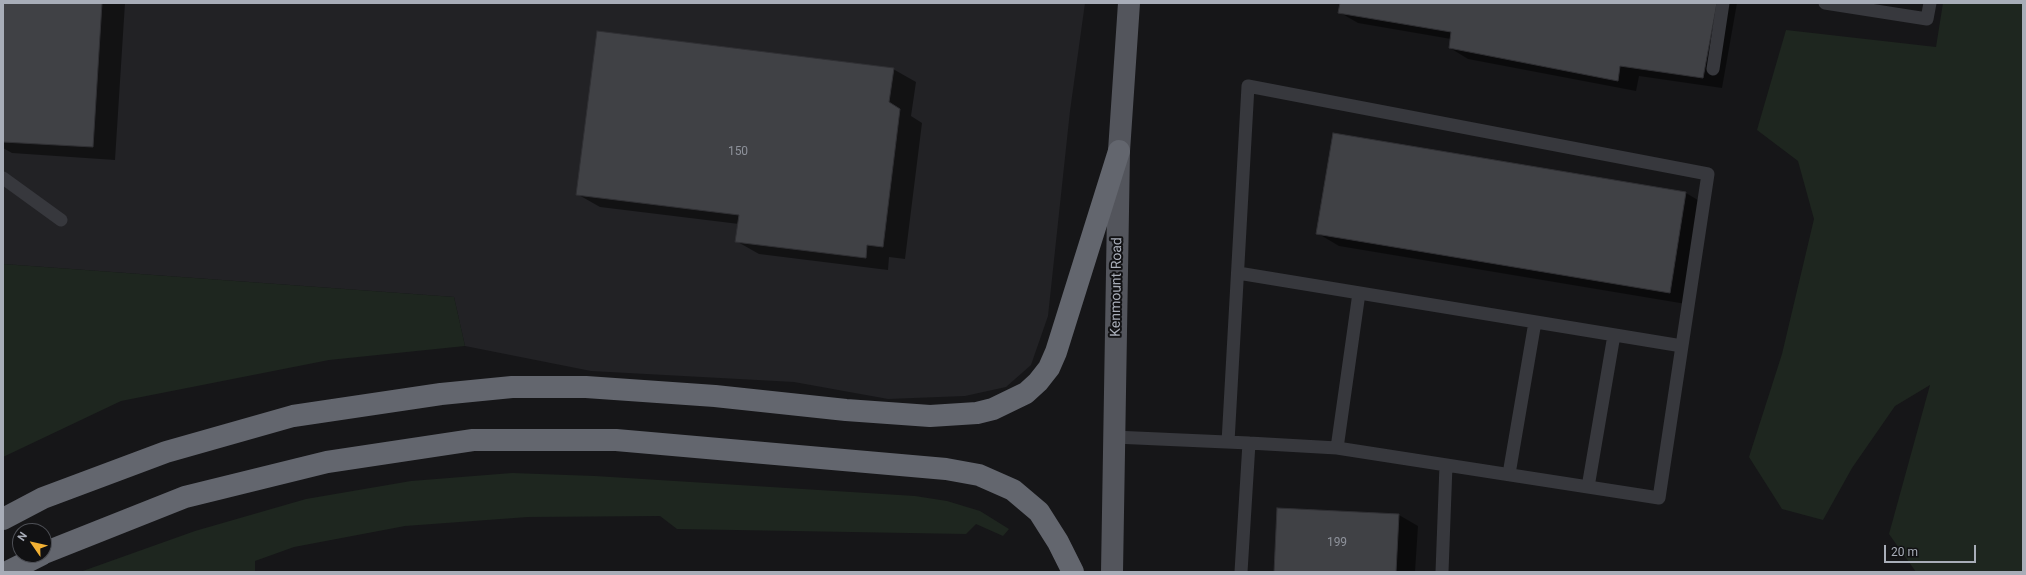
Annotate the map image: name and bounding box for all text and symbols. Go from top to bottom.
house number: 150 [728,145,748,159]
street label: Kenmount Road [1108,237,1126,337]
north arrow [12,523,52,563]
text: N [15,530,30,543]
house number: 199 [1327,536,1347,550]
scale bar [1886,537,1978,563]
text: 20 m [1891,545,1918,559]

